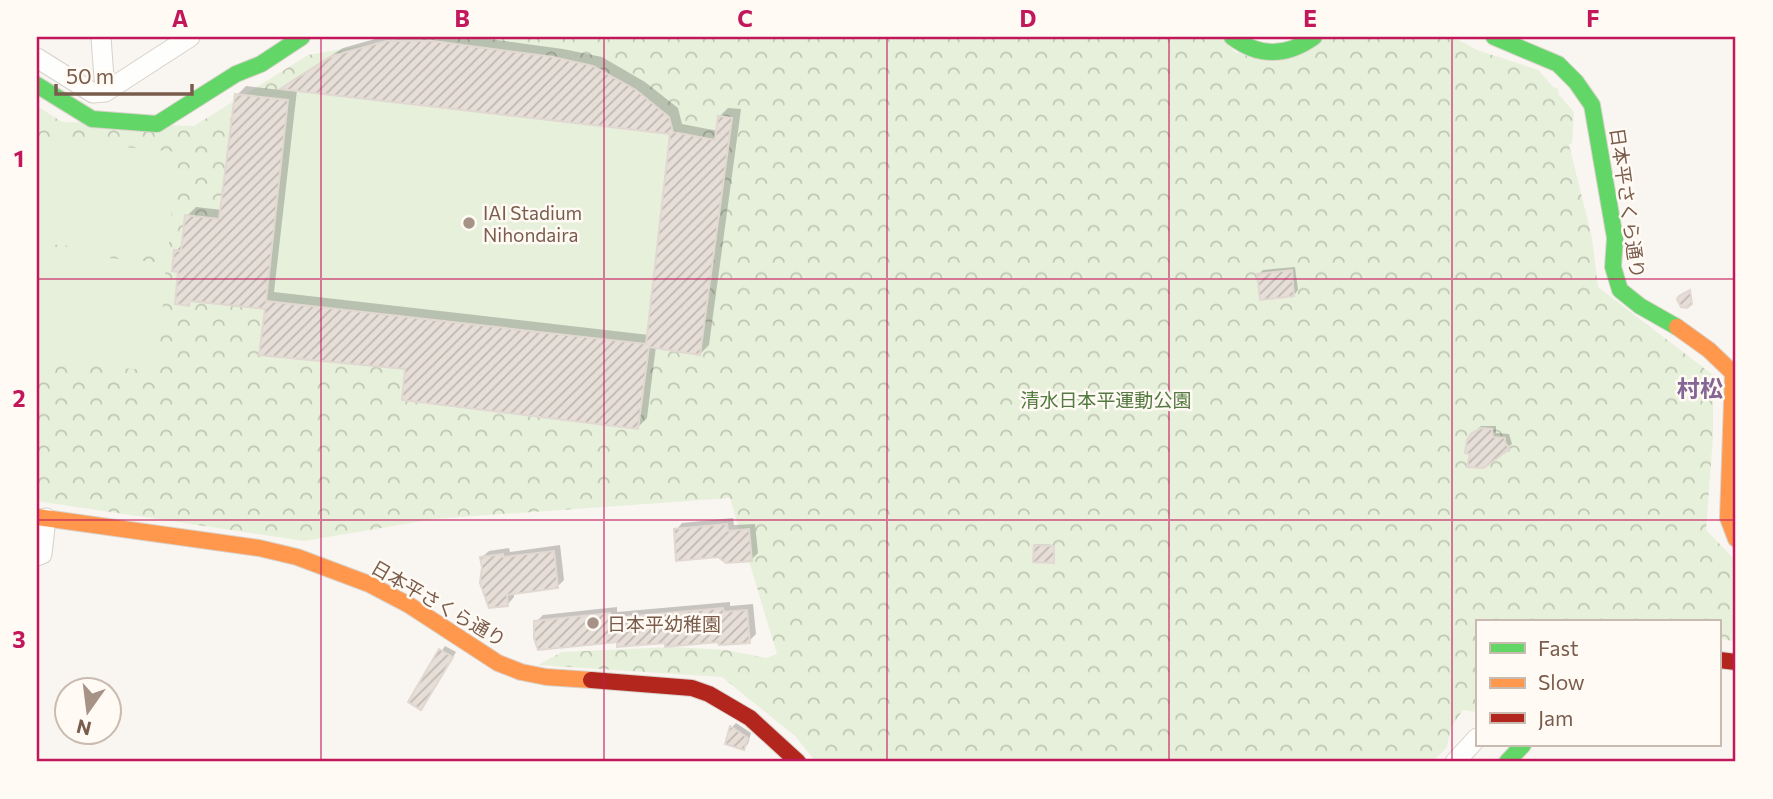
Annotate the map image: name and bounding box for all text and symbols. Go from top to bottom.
text: A [172,4,189,32]
text: B [454,4,470,32]
text: C [737,4,753,32]
text: D [1020,4,1037,32]
text: E [1303,4,1317,32]
text: F [1586,4,1600,32]
scale bar [56,52,192,96]
text: 50 m [66,63,114,88]
street label: 日本平さくら通り [1606,126,1650,280]
text: 1 [14,144,24,172]
place label: IAI Stadium Nihondaira [483,201,582,246]
marker: IAI Stadium Nihondaira [461,215,477,231]
district label: 村松 [1677,374,1723,402]
text: 2 [12,384,26,412]
park label: 清水日本平運動公園 [1020,388,1192,411]
street label: 日本平さくら通り [367,555,511,651]
place label: 日本平幼稚園 [607,612,721,635]
marker: 日本平幼稚園 [585,615,601,631]
legend [1476,620,1720,746]
text: 3 [12,625,26,653]
text: Fast [1538,635,1579,660]
text: Slow [1538,669,1585,694]
north arrow [52,676,122,746]
text: Jam [1538,705,1573,730]
text: N [74,715,93,741]

